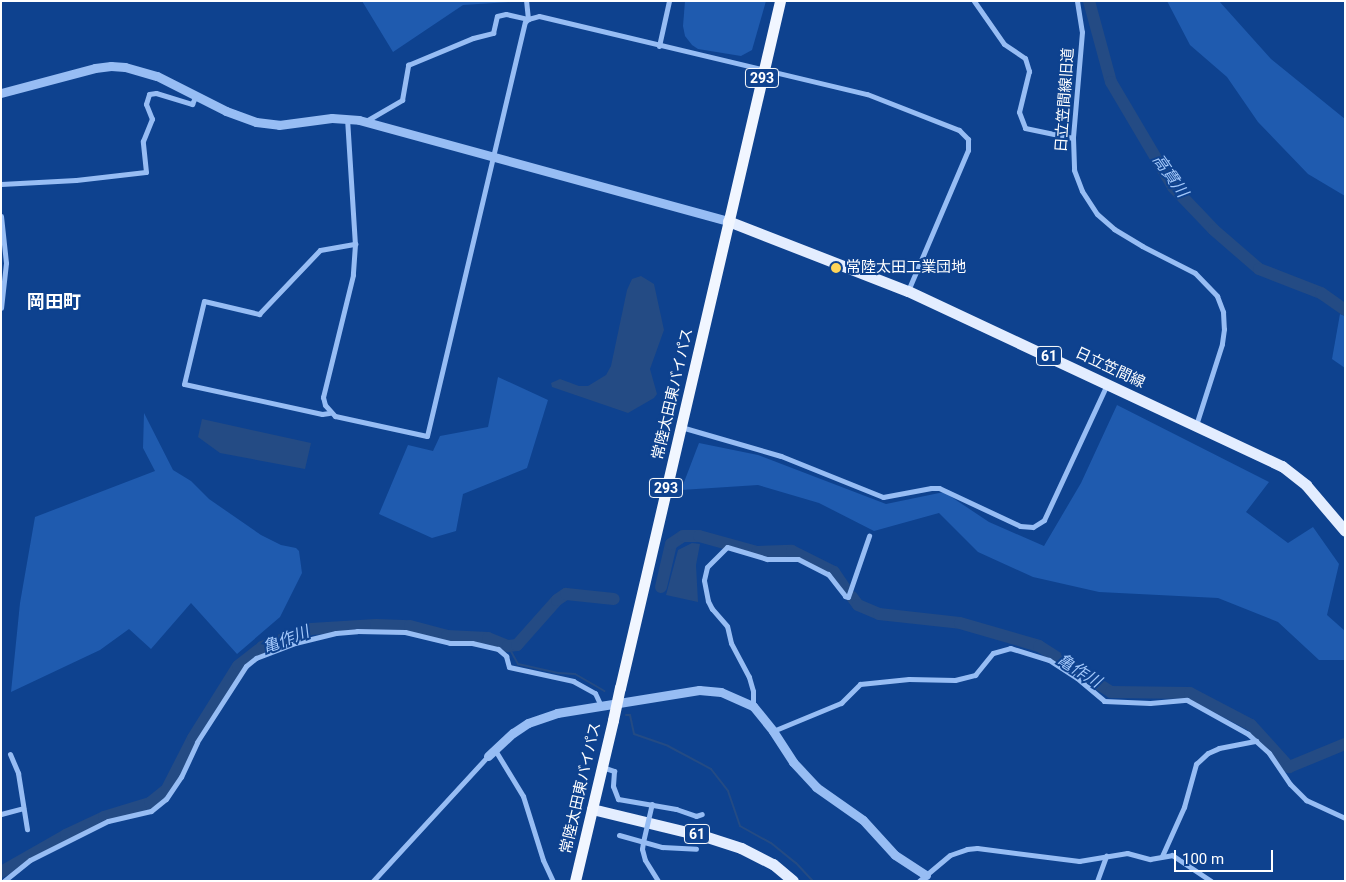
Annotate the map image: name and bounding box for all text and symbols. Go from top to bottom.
street label: 日立笠間線旧道 [1052,47,1078,153]
road number: 293 [744,66,780,90]
water label: 高貫川 [1148,151,1192,201]
place label: 常陸太田工業団地 [846,259,966,277]
marker: 常陸太田工業団地 [830,262,842,274]
district label: 岡田町 [27,291,81,313]
street label: 常陸太田東バイパス [649,326,697,462]
road number: 61 [1035,344,1063,368]
street label: 日立笠間線 [1072,344,1148,392]
road number: 293 [648,476,684,499]
water label: 亀作川 [260,622,312,658]
water label: 亀作川 [1054,650,1104,692]
street label: 常陸太田東バイパス [557,720,605,856]
road number: 61 [683,822,711,846]
scale bar [1176,840,1275,872]
text: 100 m [1182,850,1224,868]

